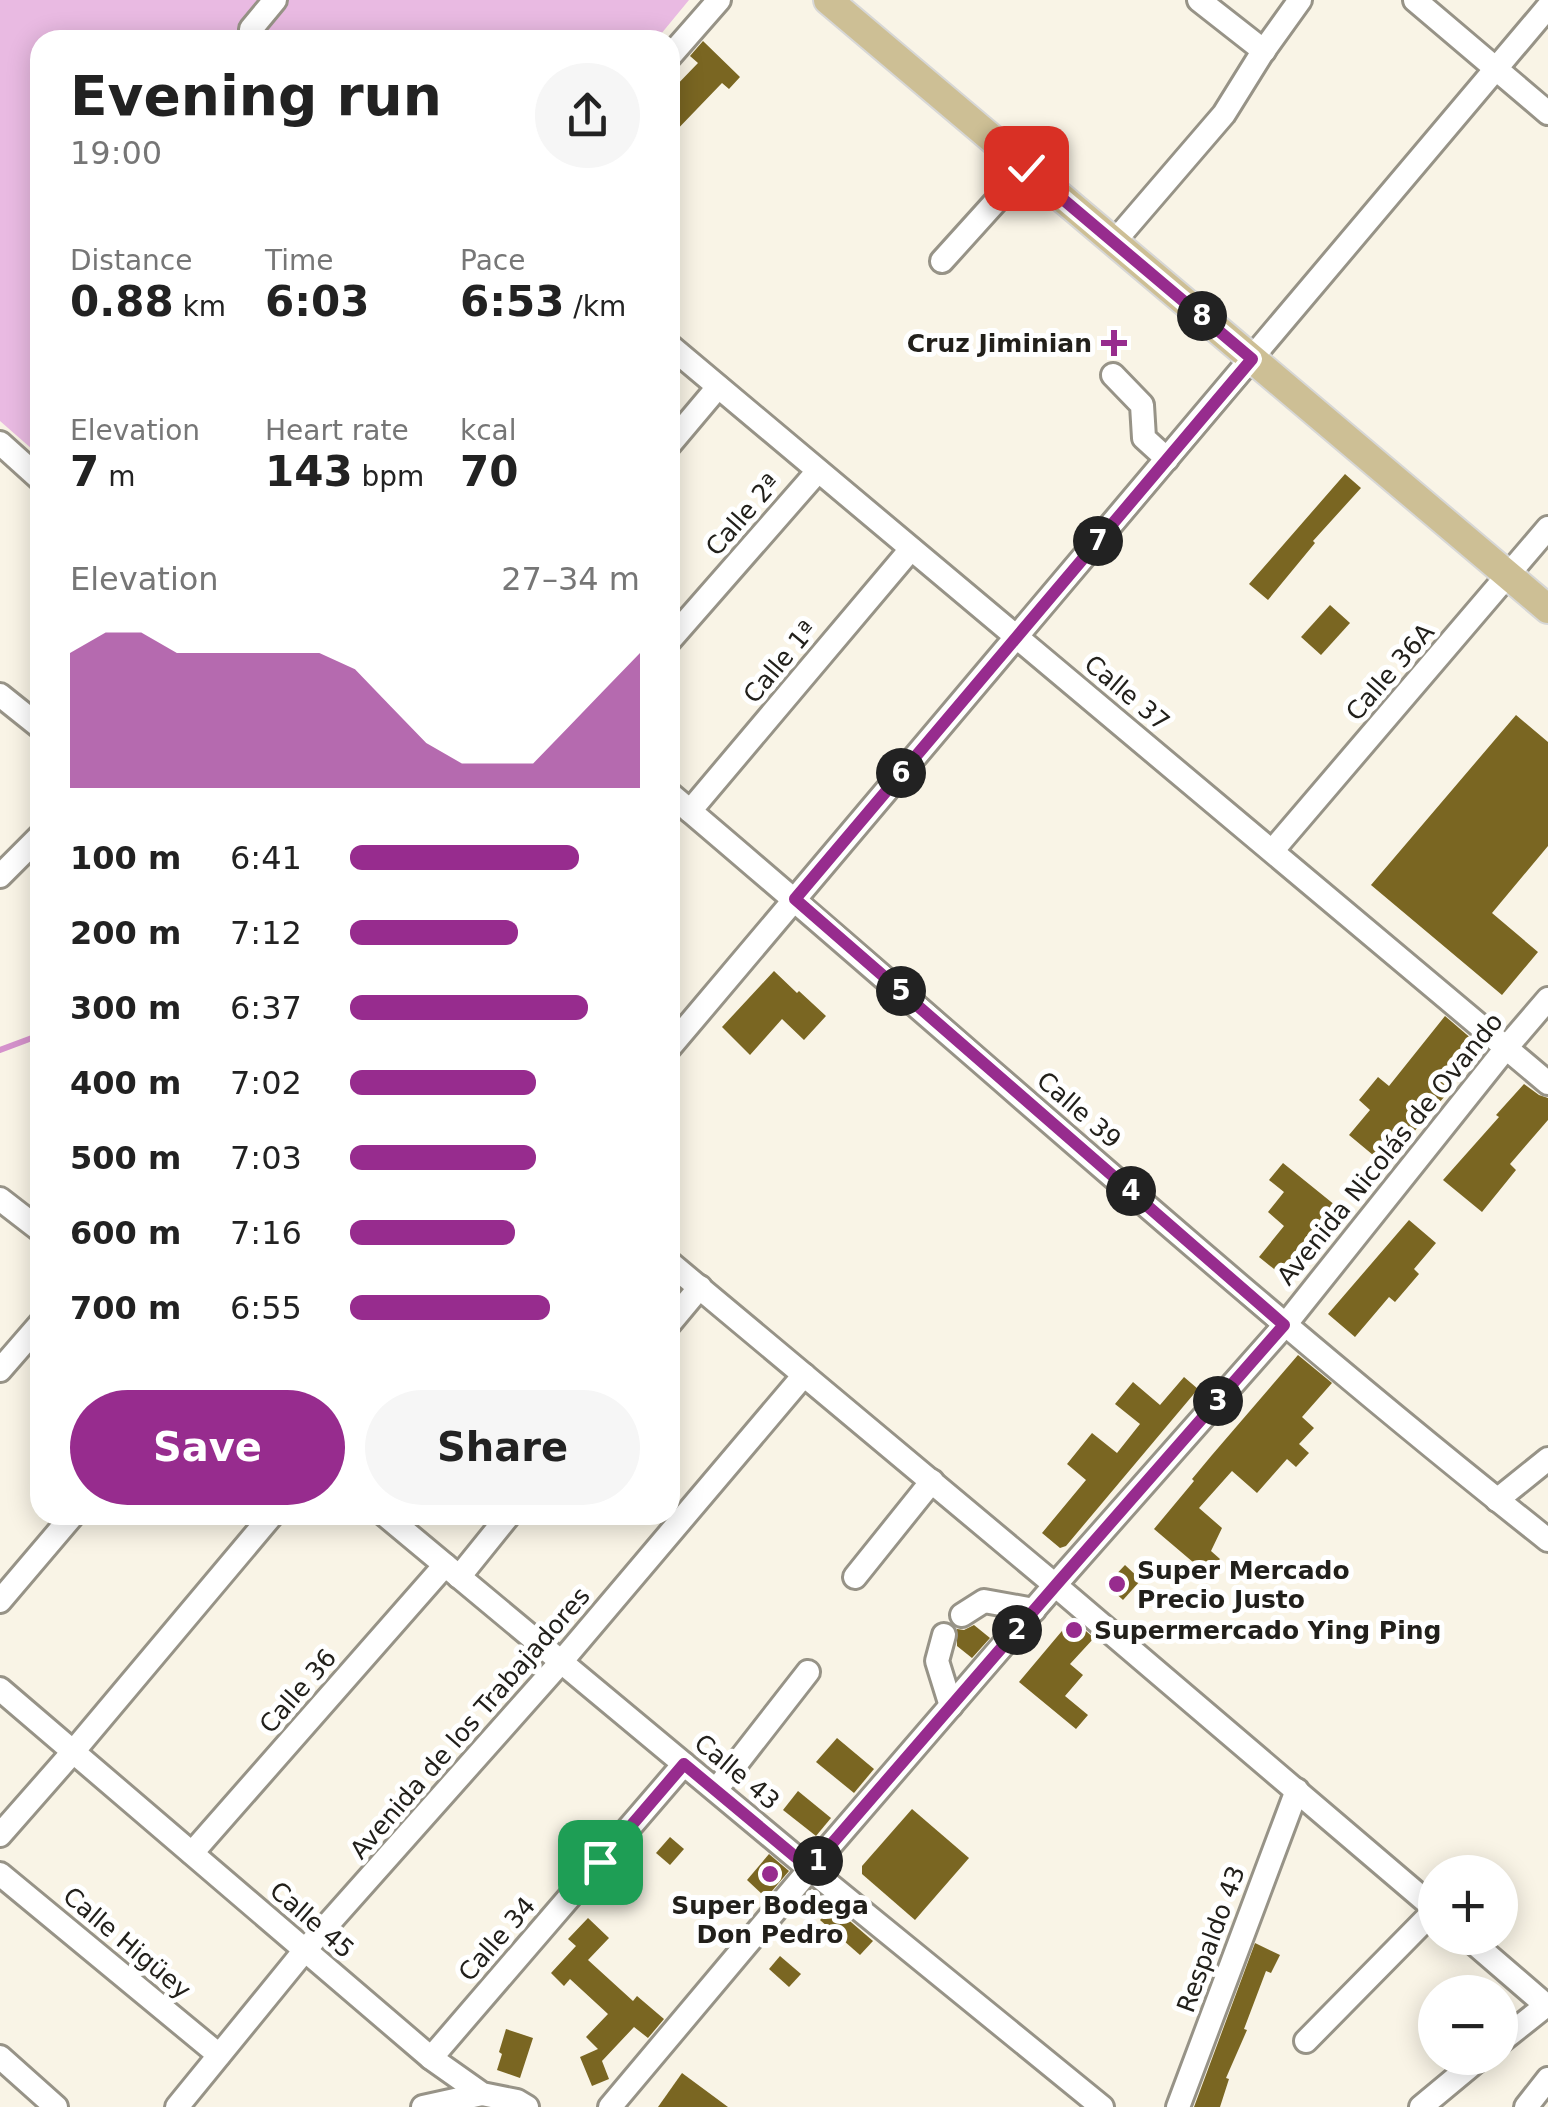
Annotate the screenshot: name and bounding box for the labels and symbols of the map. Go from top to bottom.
pin [984,126,1069,211]
pin: 8 [1177,291,1227,341]
place label: Cruz Jiminian [907,329,1092,358]
marker: Cruz Jiminian [1101,330,1127,356]
street label: Calle 2ª [700,469,786,561]
pin: 7 [1073,516,1123,566]
street label: Calle 1ª [737,615,823,709]
street label: Calle 36A [1340,618,1440,726]
street label: Calle 37 [1079,649,1175,737]
pin: 6 [876,748,926,798]
pin: 5 [876,966,926,1016]
street label: Avenida Nicolás de Ovando [1271,1007,1509,1291]
street label: Calle 39 [1031,1066,1127,1154]
pin: 4 [1106,1166,1156,1216]
pin: 3 [1193,1376,1243,1426]
place label: Super Mercado Precio Justo [1137,1556,1350,1614]
marker: Super Mercado Precio Justo [1106,1573,1128,1595]
street label: Avenida de los Trabajadores [344,1581,596,1865]
pin: 2 [992,1605,1042,1655]
place label: Supermercado Ying Ping [1094,1616,1441,1645]
marker: Supermercado Ying Ping [1063,1619,1085,1641]
street label: Calle 36 [254,1643,342,1739]
street label: Calle 43 [689,1728,785,1816]
pin [558,1820,643,1905]
pin: 1 [793,1836,843,1886]
street label: Respaldo 43 [1171,1862,1251,2016]
marker: Super Bodega Don Pedro [759,1863,781,1885]
street label: Calle 45 [264,1876,360,1964]
street label: Calle Higüey [57,1881,197,2005]
street label: Calle 34 [453,1891,541,1987]
place label: Super Bodega Don Pedro [671,1891,869,1949]

